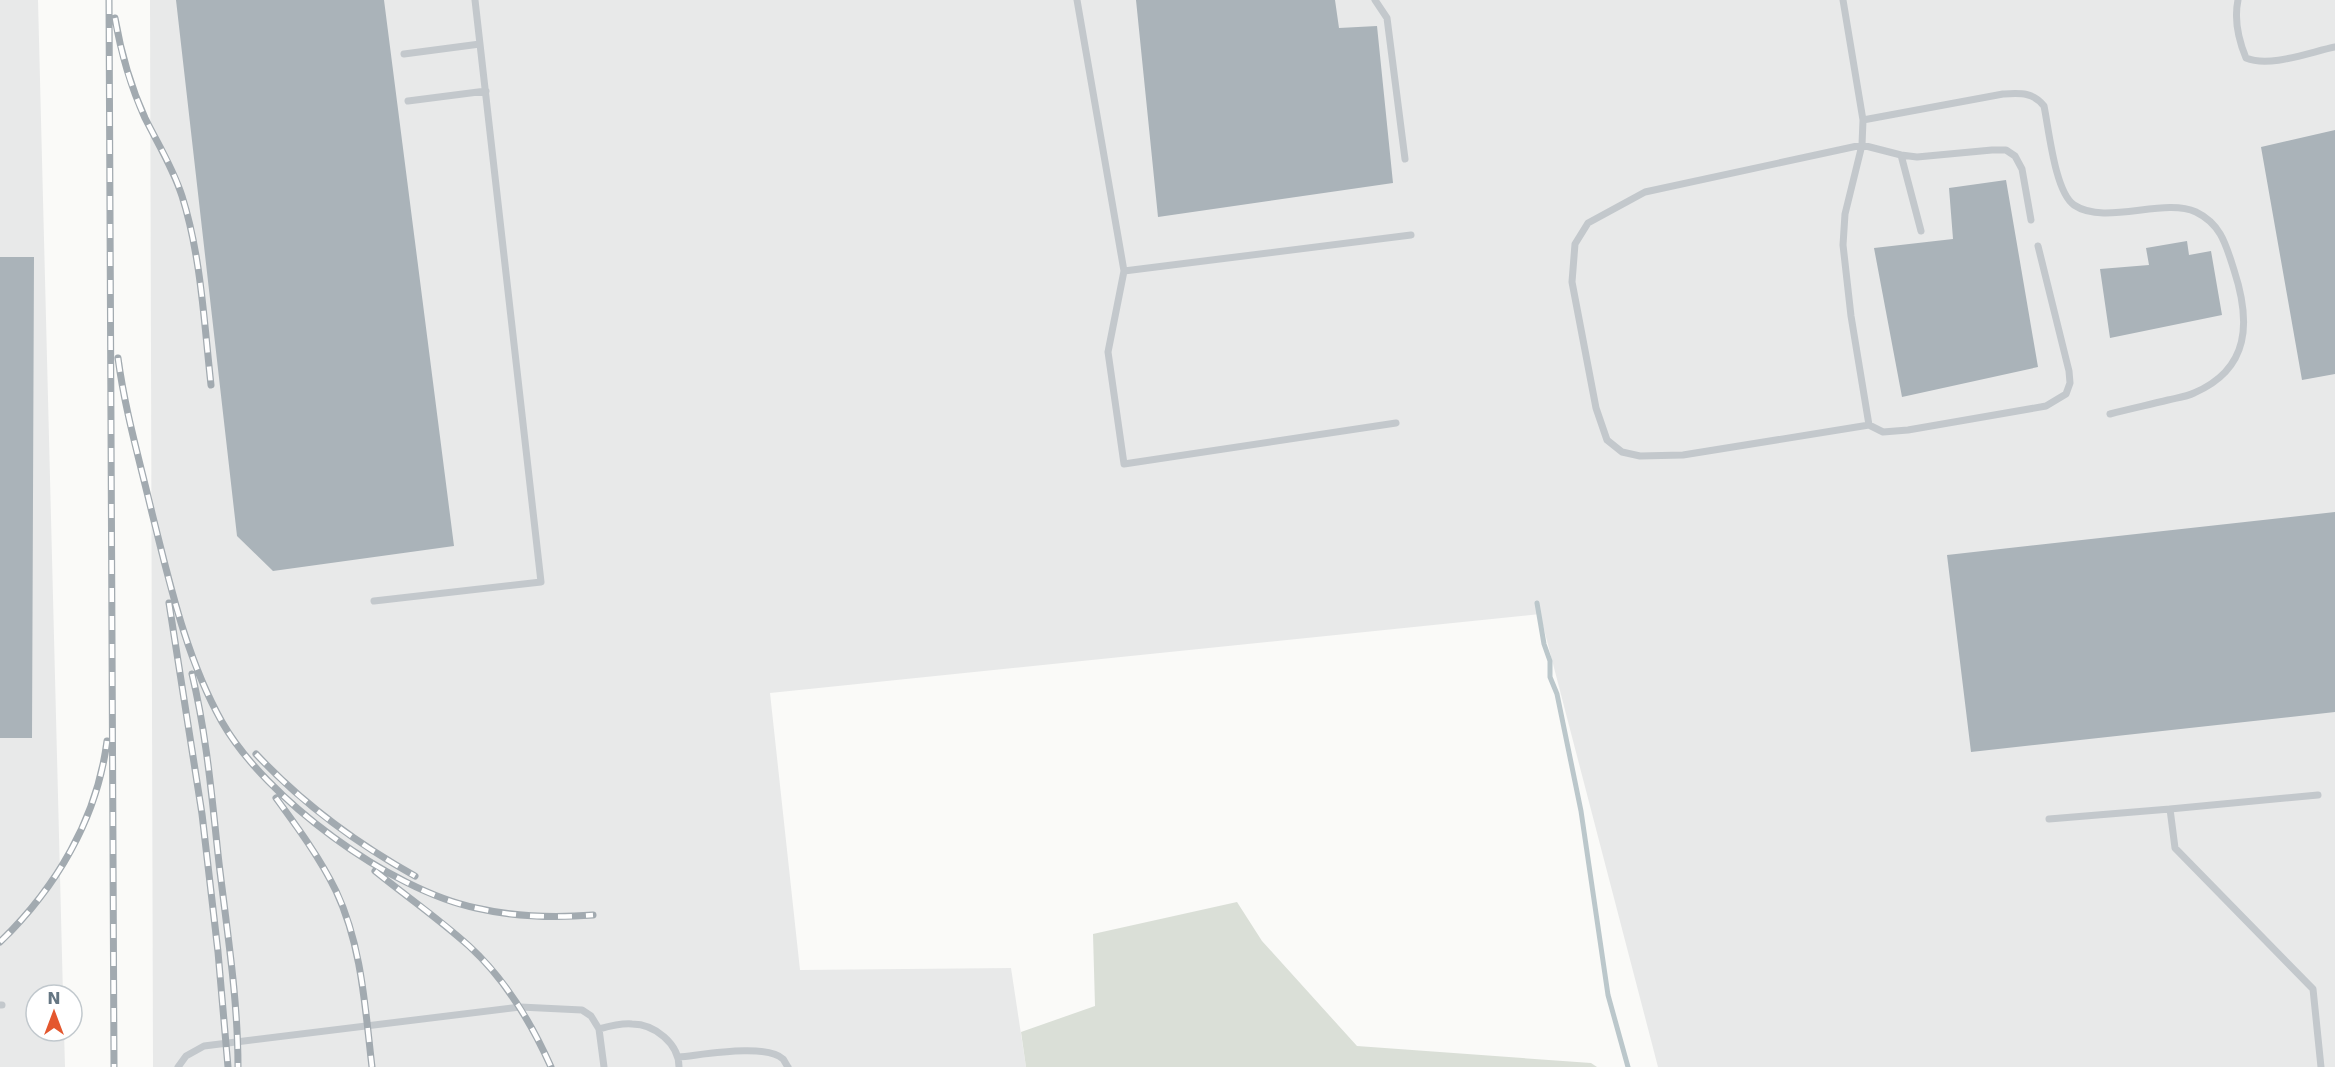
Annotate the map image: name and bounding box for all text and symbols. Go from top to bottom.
north arrow [24,983,84,1043]
text: N [47,989,61,1008]

